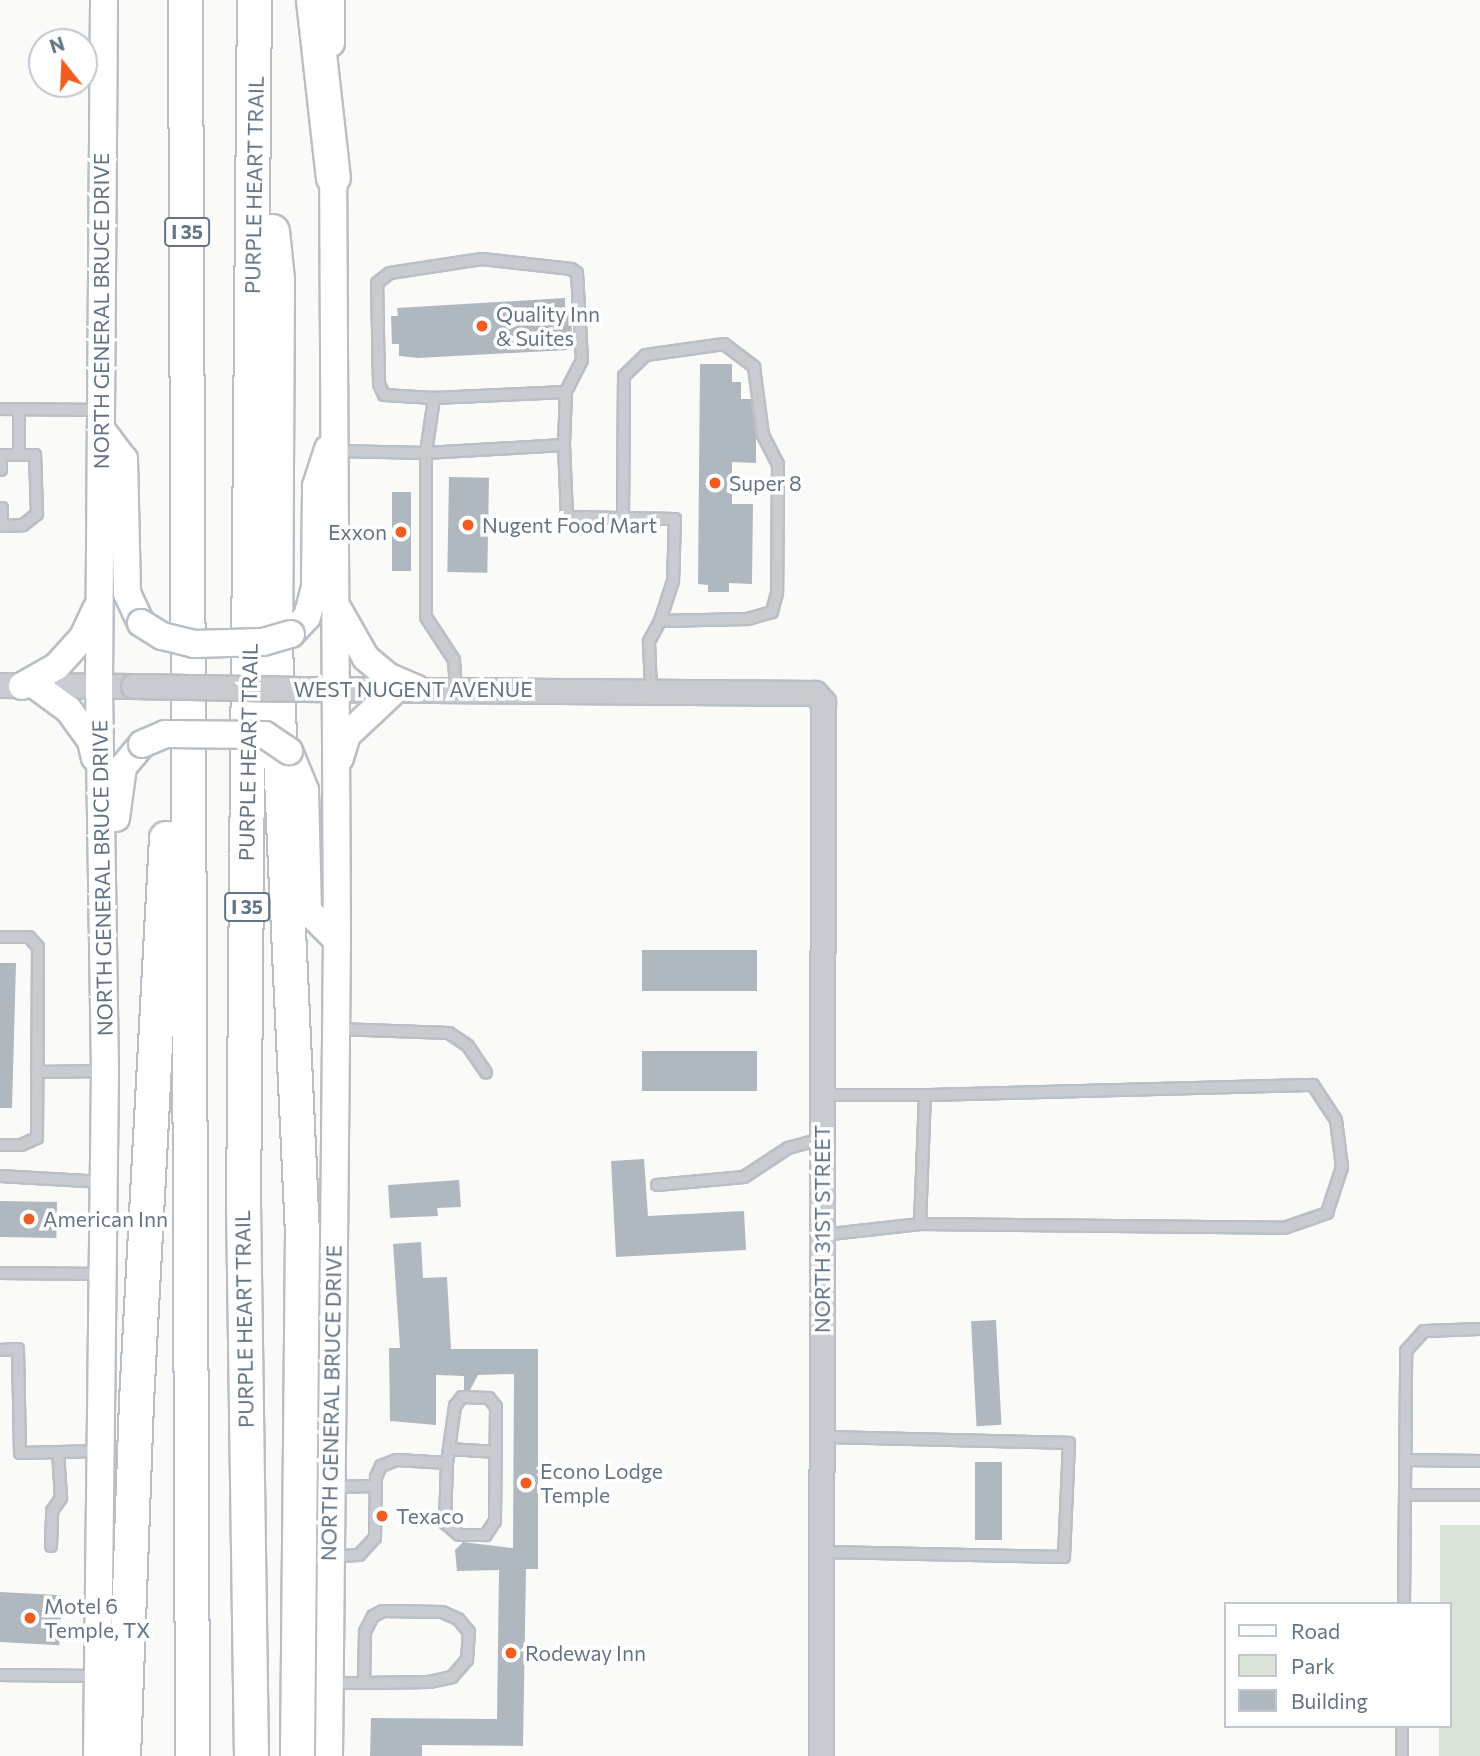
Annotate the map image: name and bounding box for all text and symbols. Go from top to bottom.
north arrow [28,28,98,98]
text: N [47,31,67,58]
street label: PURPLE HEART TRAIL [239,76,269,294]
street label: NORTH GENERAL BRUCE DRIVE [88,153,114,469]
road number: I 35 [162,216,212,248]
place label: Quality Inn & Suites [496,301,600,351]
marker: Quality Inn & Suites [474,318,490,334]
place label: Super 8 [729,470,802,496]
marker: Super 8 [707,475,723,491]
place label: Nugent Food Mart [482,512,657,538]
marker: Nugent Food Mart [460,517,476,533]
place label: Exxon [328,519,387,545]
marker: Exxon [393,524,409,540]
street label: PURPLE HEART TRAIL [233,643,263,861]
street label: WEST NUGENT AVENUE [293,676,533,702]
street label: NORTH GENERAL BRUCE DRIVE [87,720,117,1036]
road number: I 35 [222,892,272,923]
street label: NORTH 31ST STREET [809,1125,835,1333]
place label: American Inn [43,1206,168,1232]
street label: PURPLE HEART TRAIL [229,1210,259,1428]
marker: American Inn [21,1211,37,1227]
street label: NORTH GENERAL BRUCE DRIVE [316,1245,346,1561]
place label: Econo Lodge Temple [540,1458,663,1508]
marker: Econo Lodge Temple [518,1475,534,1491]
place label: Texaco [396,1503,464,1529]
marker: Texaco [374,1508,390,1524]
place label: Motel 6 Temple, TX [44,1593,150,1643]
legend [1224,1602,1452,1728]
marker: Motel 6 Temple, TX [22,1610,38,1626]
text: Road [1291,1618,1340,1643]
place label: Rodeway Inn [525,1640,646,1666]
marker: Rodeway Inn [503,1645,519,1661]
text: Park [1291,1653,1335,1678]
text: Building [1291,1688,1368,1713]

